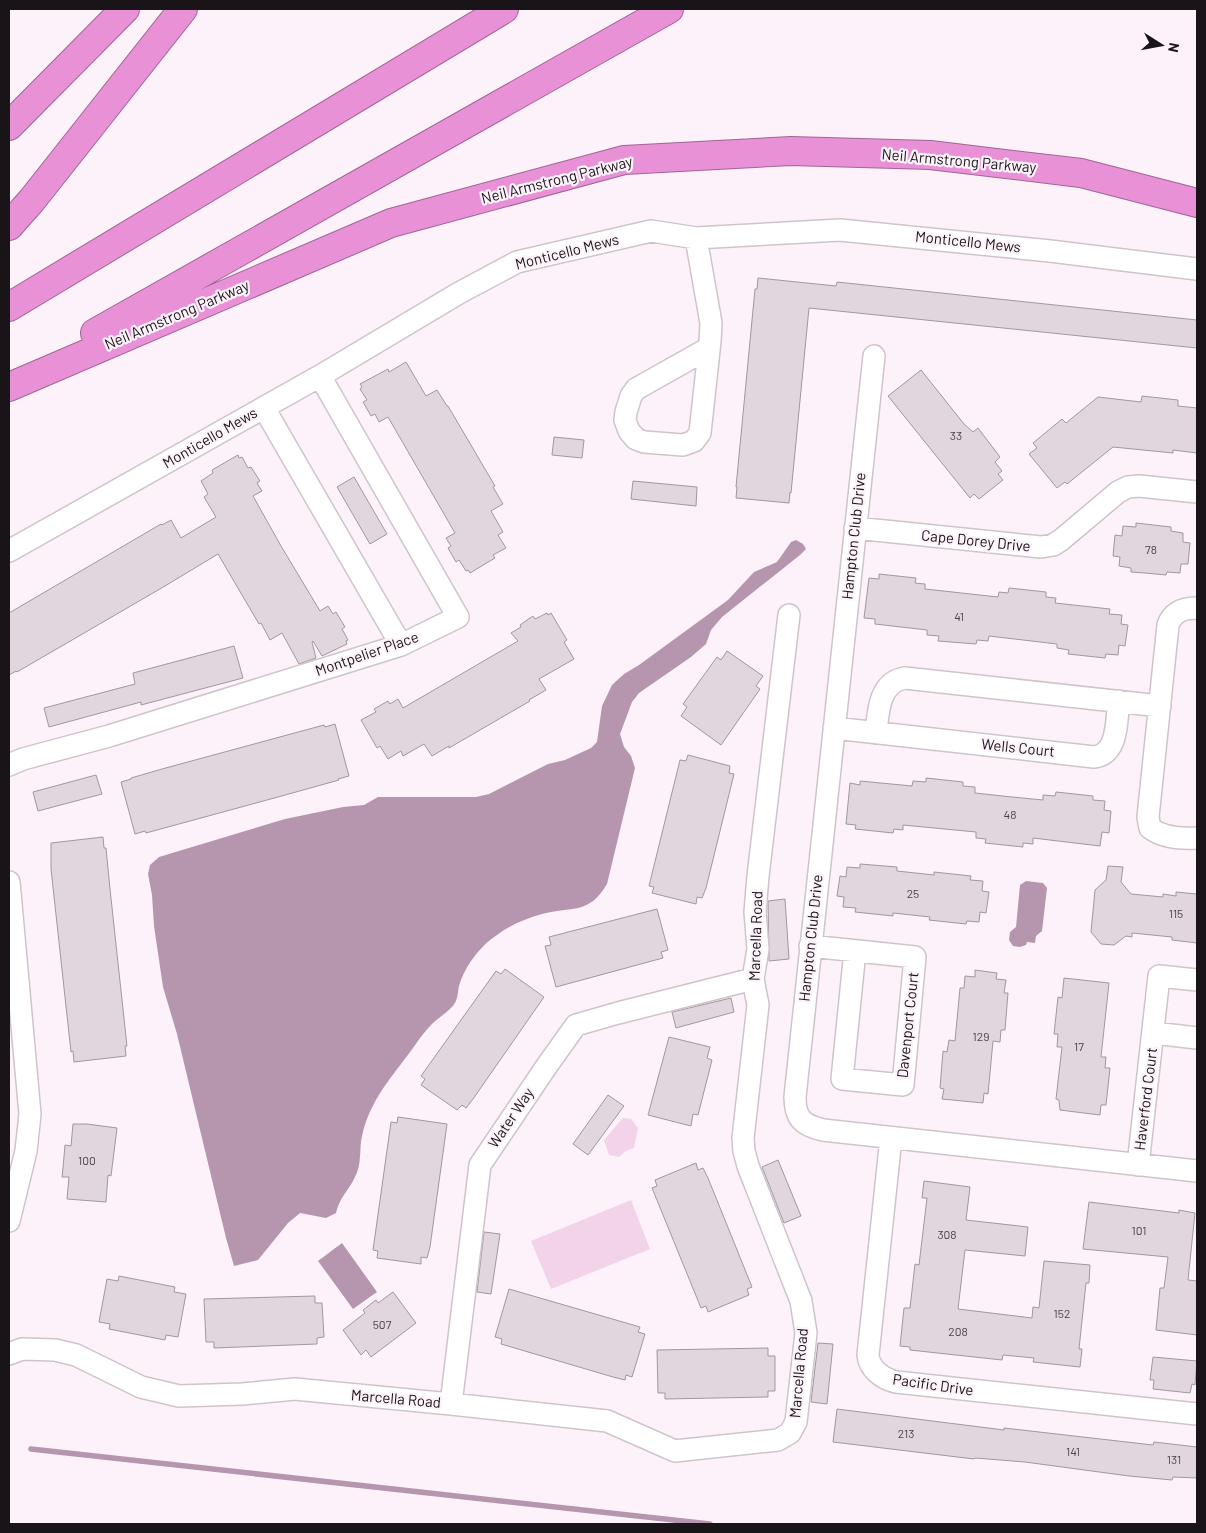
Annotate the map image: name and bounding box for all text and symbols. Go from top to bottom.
north arrow [1136,20,1186,70]
text: N [1165,41,1183,54]
street label: Neil Armstrong Parkway [881,144,1037,176]
street label: Neil Armstrong Parkway [479,151,634,207]
street label: Monticello Mews [914,227,1022,256]
street label: Monticello Mews [513,229,620,273]
street label: Neil Armstrong Parkway [102,275,252,353]
street label: Monticello Mews [159,403,260,471]
house number: 33 [950,428,962,442]
street label: Hampton Club Drive [837,471,869,600]
street label: Cape Dorey Drive [921,525,1032,555]
house number: 78 [1145,542,1157,556]
house number: 41 [954,609,964,623]
street label: Montpelier Place [313,627,421,679]
street label: Wells Court [980,734,1056,760]
house number: 48 [1004,807,1016,821]
street label: Hampton Club Drive [794,873,826,1002]
house number: 25 [907,886,919,900]
street label: Marcella Road [744,891,766,981]
house number: 115 [1169,906,1183,920]
street label: Davenport Court [892,971,922,1079]
house number: 129 [973,1029,989,1043]
house number: 17 [1074,1039,1084,1053]
street label: Haverford Court [1130,1046,1160,1151]
street label: Water Way [484,1084,537,1151]
house number: 100 [78,1153,96,1167]
house number: 101 [1132,1223,1146,1237]
house number: 308 [937,1227,957,1241]
house number: 152 [1054,1306,1070,1320]
house number: 507 [373,1317,392,1331]
house number: 208 [948,1324,968,1338]
street label: Marcella Road [785,1327,811,1419]
street label: Pacific Drive [892,1369,975,1399]
street label: Marcella Road [350,1385,442,1411]
house number: 213 [898,1426,914,1440]
house number: 141 [1066,1444,1080,1458]
house number: 131 [1167,1452,1181,1466]

